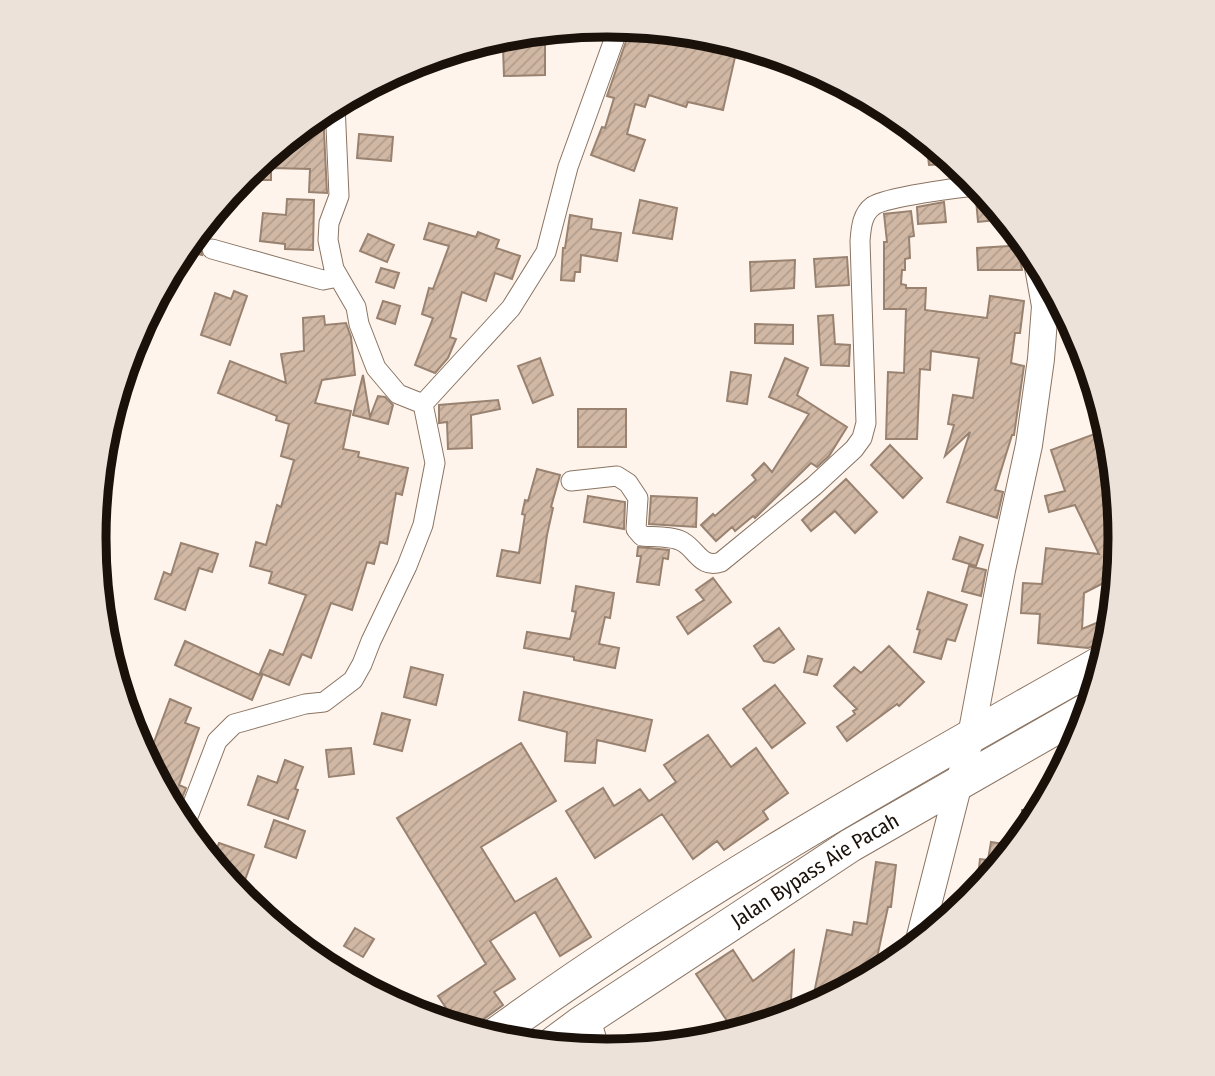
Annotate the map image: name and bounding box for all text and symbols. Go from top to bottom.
street label: Jalan Bypass Aie Pacah [726,807,904,934]

